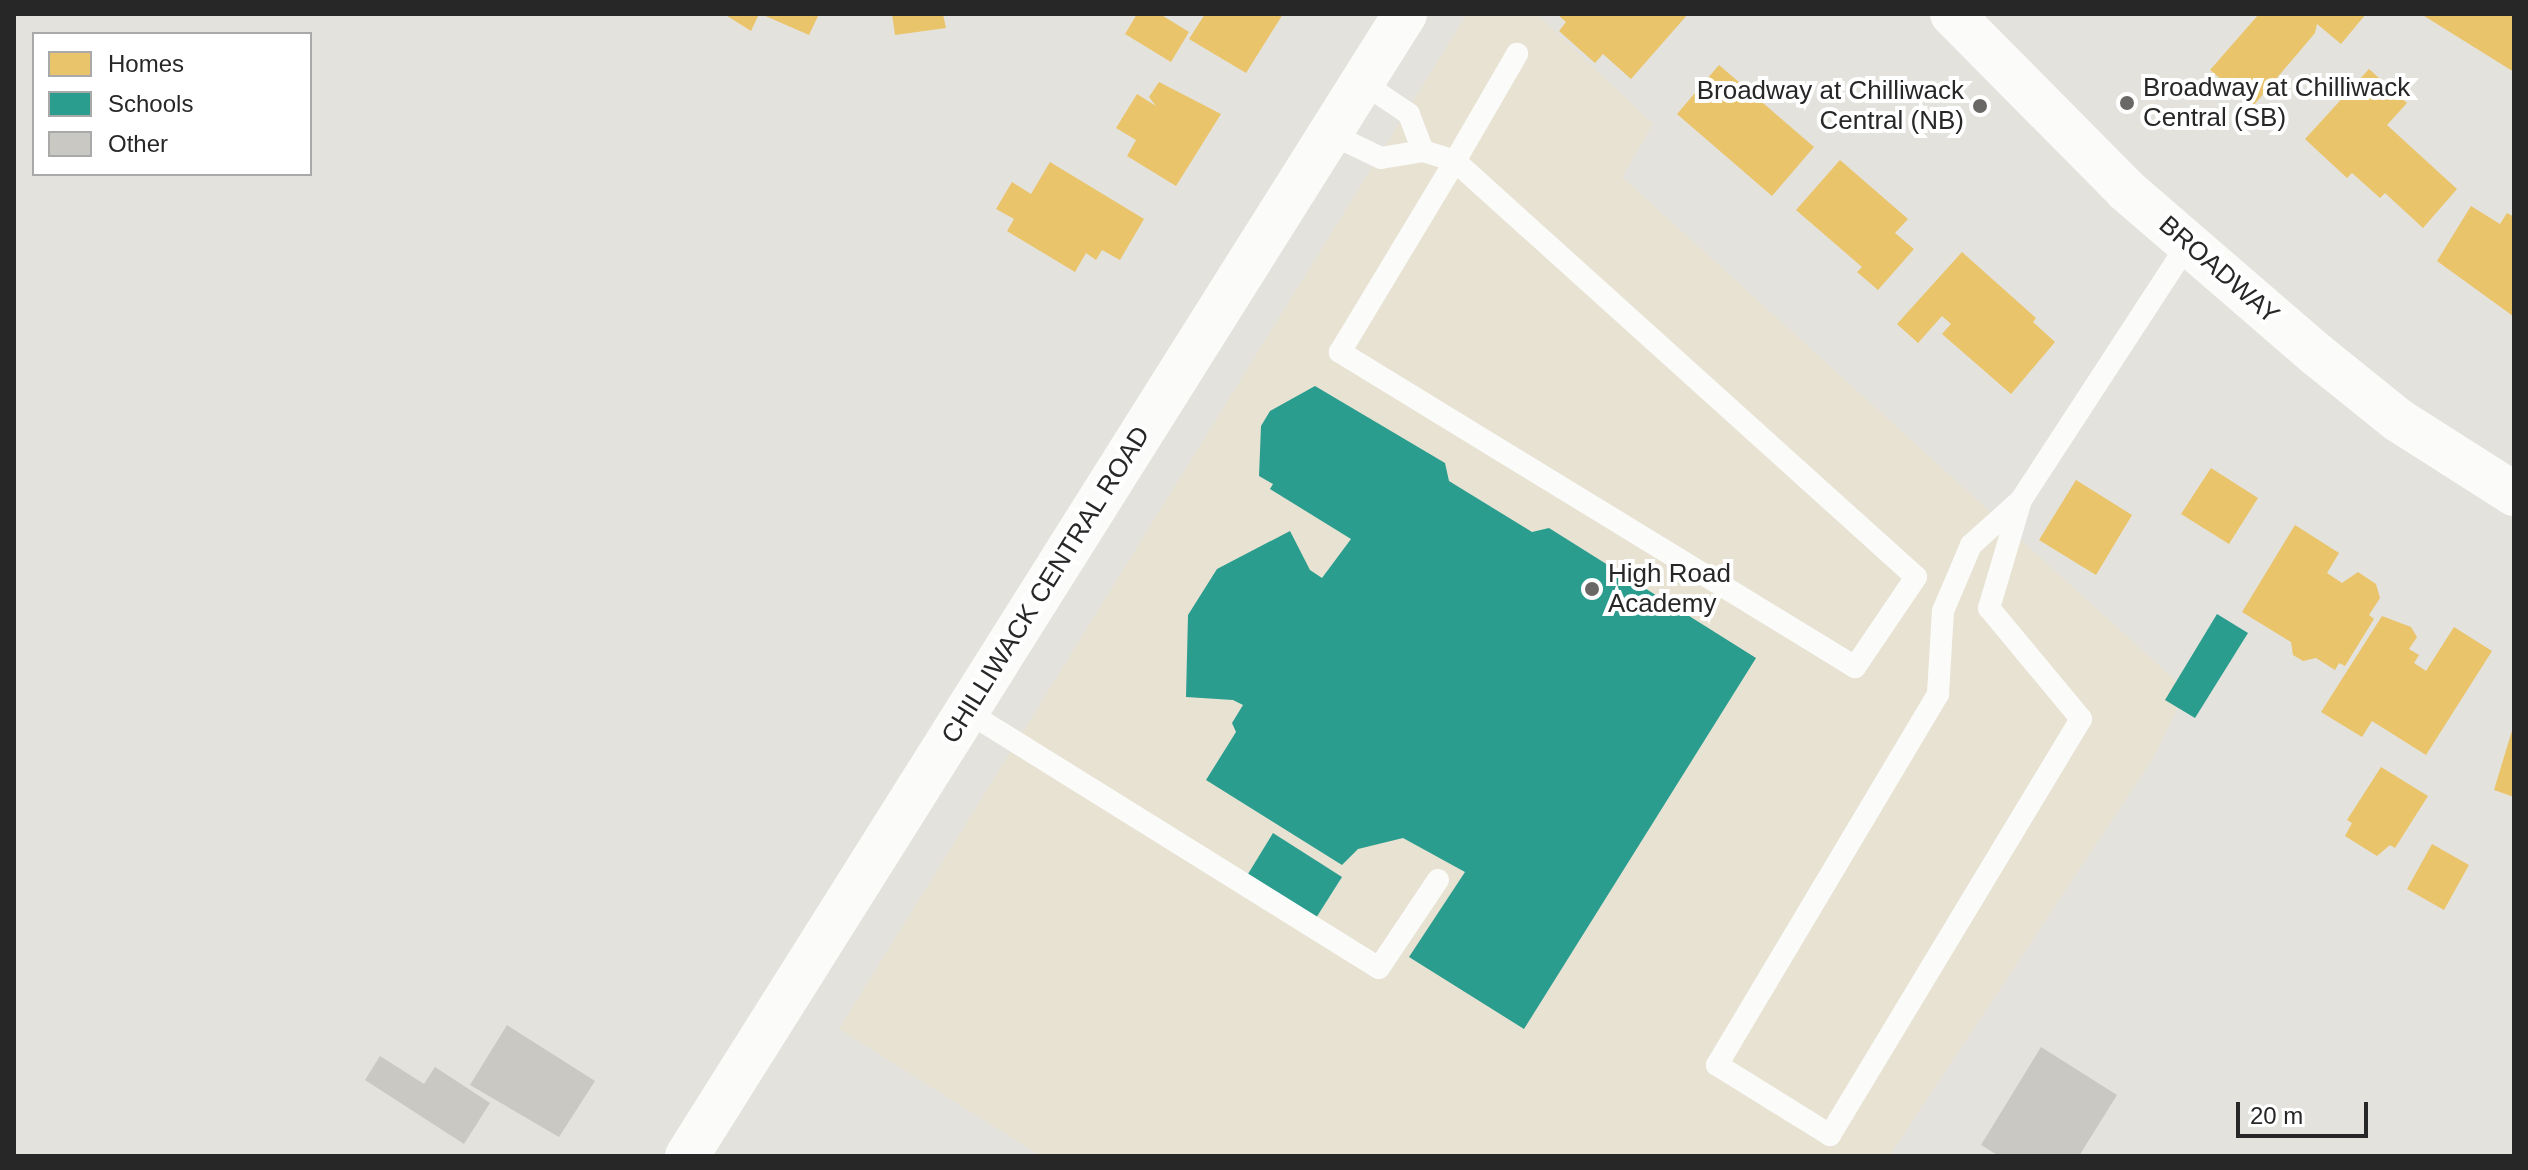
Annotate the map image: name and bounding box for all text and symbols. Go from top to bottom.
legend [32,32,312,176]
text: Homes [108,50,184,77]
place label: Broadway at Chilliwack Central (SB) [2143,72,2410,134]
place label: Broadway at Chilliwack Central (NB) [1697,75,1964,136]
text: Schools [108,90,193,117]
marker: Broadway at Chilliwack Central (SB) [2118,94,2136,112]
marker: Broadway at Chilliwack Central (NB) [1971,97,1989,115]
text: Other [108,130,168,157]
street label: BROADWAY [2153,209,2285,331]
street label: CHILLIWACK CENTRAL ROAD [935,420,1157,750]
place label: High Road Academy [1608,558,1731,620]
marker: High Road Academy [1583,580,1601,598]
scale bar [2240,1086,2372,1136]
text: 20 m [2250,1102,2303,1129]

